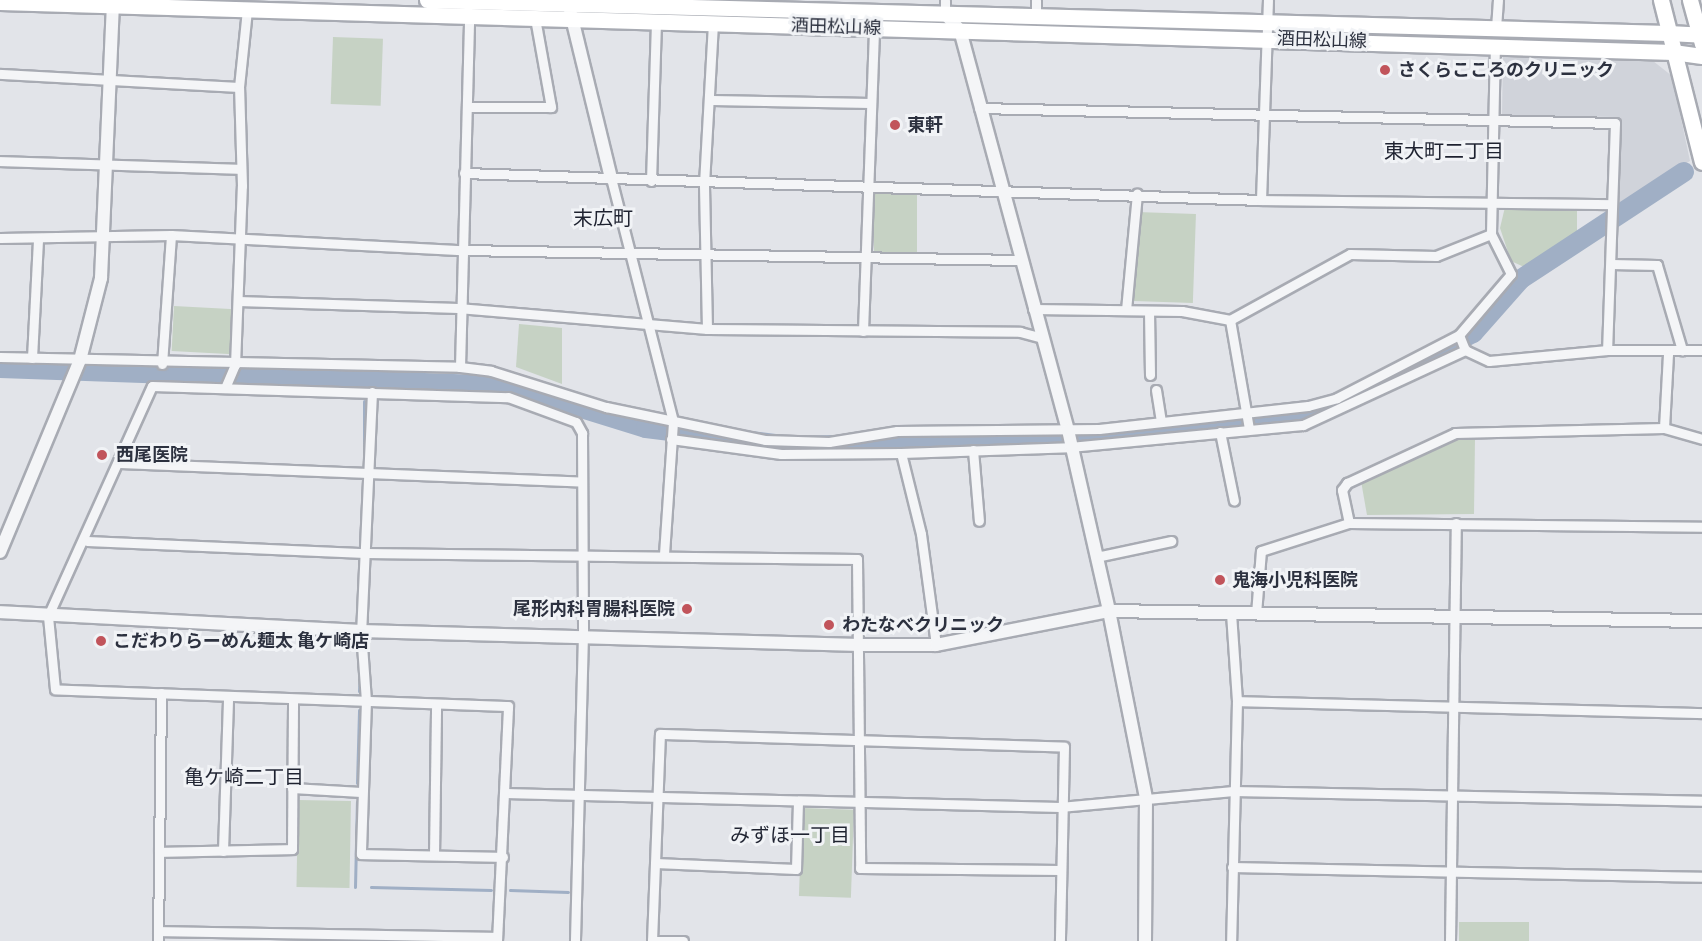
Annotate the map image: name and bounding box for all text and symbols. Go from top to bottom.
street label: 酒田松山線 [791,15,881,39]
street label: 酒田松山線 [1277,28,1367,52]
place label: さくらこころのクリニック [1398,59,1614,81]
marker: さくらこころのクリニック [1376,61,1394,79]
place label: 東軒 [907,114,943,136]
marker: 東軒 [888,118,902,132]
district label: 東大町二丁目 [1384,139,1504,163]
district label: 末広町 [573,206,633,230]
place label: 西尾医院 [116,444,188,466]
marker: 西尾医院 [93,446,111,464]
place label: 鬼海小児科医院 [1232,569,1358,591]
marker: 鬼海小児科医院 [1213,573,1227,587]
place label: 尾形内科胃腸科医院 [513,598,675,620]
marker: 尾形内科胃腸科医院 [680,602,694,616]
place label: わたなべクリニック [842,614,1004,636]
marker: わたなべクリニック [820,616,838,634]
place label: こだわりらーめん麺太 亀ケ崎店 [113,630,369,652]
marker: こだわりらーめん麺太 亀ケ崎店 [94,634,108,648]
district label: 亀ケ崎二丁目 [184,765,304,789]
district label: みずほ一丁目 [730,823,850,847]

